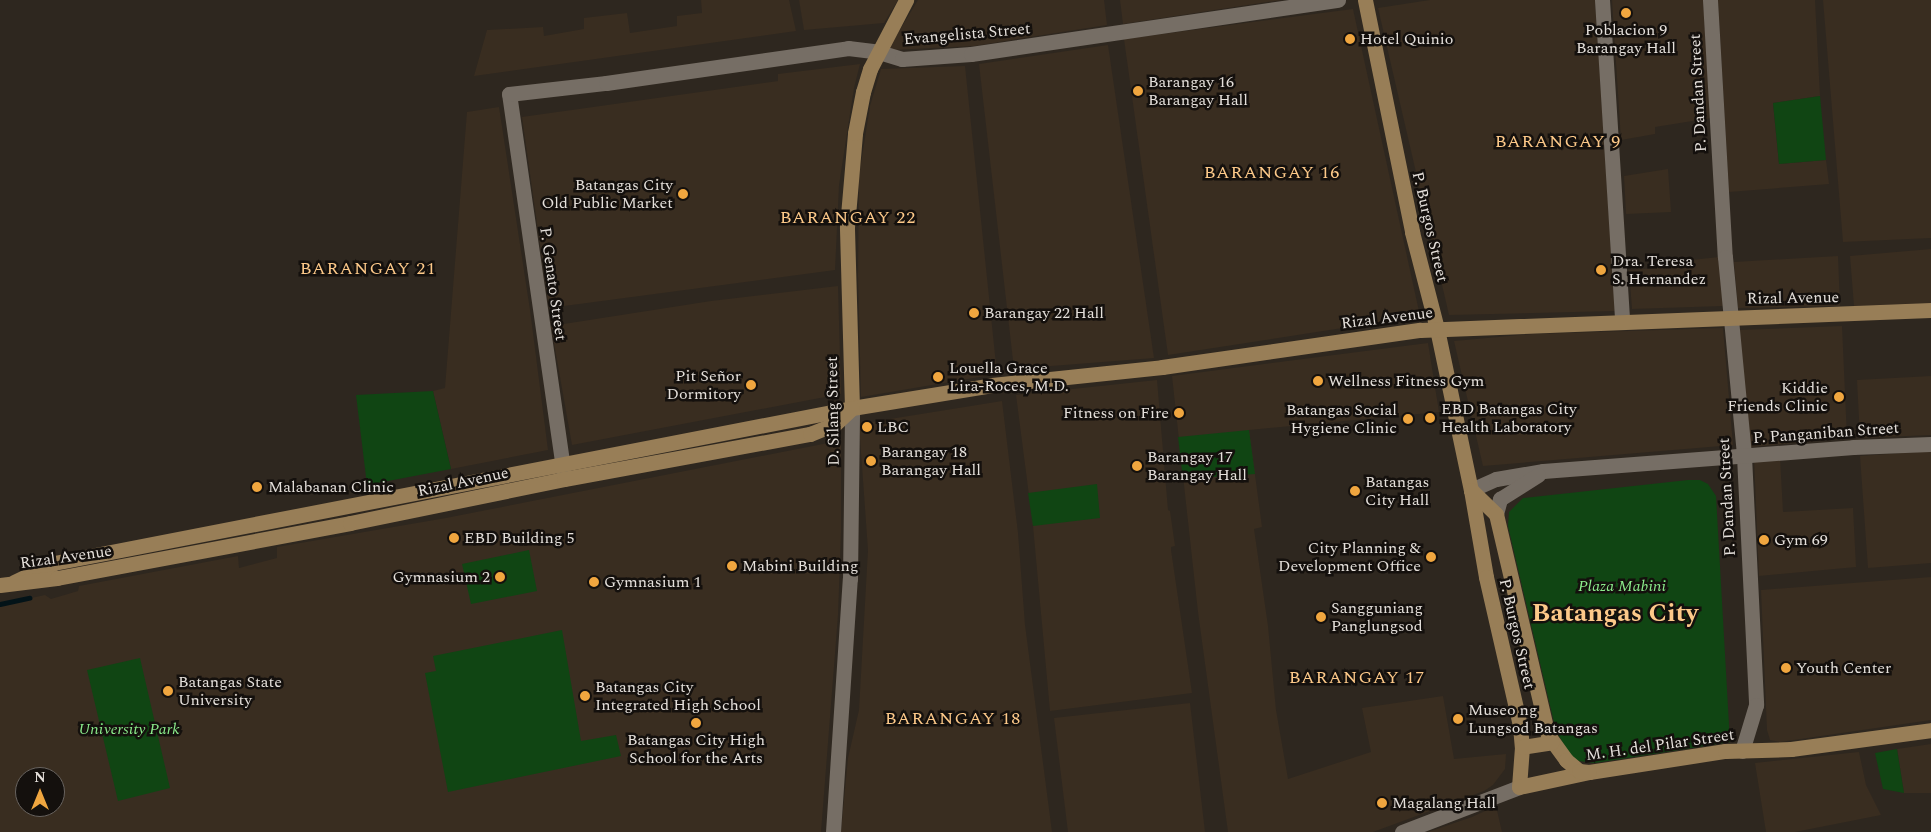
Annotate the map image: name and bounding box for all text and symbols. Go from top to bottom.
marker: Poblacion 9 Barangay Hall [1620,7,1632,19]
street label: Evangelista Street [903,19,1031,49]
place label: Poblacion 9 Barangay Hall [1576,20,1676,58]
place label: Hotel Quinio [1360,29,1453,49]
marker: Hotel Quinio [1344,33,1356,45]
street label: P. Dandan Street [1685,33,1711,153]
place label: Barangay 16 Barangay Hall [1148,72,1248,110]
marker: Barangay 16 Barangay Hall [1132,85,1144,97]
district label: BARANGAY 9 [1493,131,1623,153]
district label: BARANGAY 16 [1202,162,1342,184]
street label: P. Burgos Street [1408,170,1452,284]
place label: Batangas City Old Public Market [541,175,673,213]
marker: Batangas City Old Public Market [677,188,689,200]
district label: BARANGAY 22 [778,207,918,229]
street label: P. Genato Street [536,226,570,342]
place label: Dra. Teresa S. Hernandez [1612,251,1706,289]
district label: BARANGAY 21 [298,258,438,280]
marker: Dra. Teresa S. Hernandez [1594,263,1608,277]
street label: Rizal Avenue [1747,288,1839,308]
place label: Barangay 22 Hall [984,303,1104,323]
street label: Rizal Avenue [1340,303,1434,333]
marker: Barangay 22 Hall [968,307,980,319]
street label: D. Silang Street [822,356,844,466]
place label: Louella Grace Lira-Roces, M.D. [949,358,1069,396]
place label: Pit Señor Dormitory [667,366,741,404]
marker: Louella Grace Lira-Roces, M.D. [931,370,945,384]
place label: Wellness Fitness Gym [1328,371,1484,391]
marker: Wellness Fitness Gym [1312,375,1324,387]
place label: Kiddie Friends Clinic [1727,378,1828,416]
marker: Pit Señor Dormitory [745,379,757,391]
marker: Kiddie Friends Clinic [1832,390,1846,404]
place label: EBD Batangas City Health Laboratory [1441,399,1577,437]
place label: Batangas Social Hygiene Clinic [1286,400,1397,438]
place label: Fitness on Fire [1063,403,1169,423]
marker: Fitness on Fire [1173,407,1185,419]
marker: EBD Batangas City Health Laboratory [1423,411,1437,425]
marker: Batangas Social Hygiene Clinic [1401,412,1415,426]
place label: LBC [877,417,909,437]
street label: P. Panganiban Street [1752,418,1900,448]
marker: LBC [861,421,873,433]
street label: P. Dandan Street [1714,437,1740,557]
place label: Barangay 18 Barangay Hall [881,442,981,480]
place label: Barangay 17 Barangay Hall [1147,447,1247,485]
marker: Barangay 18 Barangay Hall [865,455,877,467]
marker: Barangay 17 Barangay Hall [1131,460,1143,472]
street label: Rizal Avenue [416,463,510,501]
place label: Batangas City Hall [1365,472,1429,510]
place label: Malabanan Clinic [268,477,394,497]
marker: Malabanan Clinic [250,480,264,494]
marker: Batangas City Hall [1349,485,1361,497]
place label: EBD Building 5 [464,528,574,548]
place label: Gym 69 [1774,530,1828,550]
marker: EBD Building 5 [448,532,460,544]
marker: Gym 69 [1758,534,1770,546]
place label: City Planning & Development Office [1278,538,1421,576]
street label: Rizal Avenue [19,541,113,573]
marker: City Planning & Development Office [1425,551,1437,563]
place label: Mabini Building [742,556,858,576]
marker: Mabini Building [726,560,738,572]
place label: Gymnasium 2 [393,567,490,587]
marker: Gymnasium 2 [494,571,506,583]
place label: Gymnasium 1 [604,572,701,592]
marker: Gymnasium 1 [588,576,600,588]
park label: Plaza Mabini [1578,576,1666,596]
street label: P. Burgos Street [1495,577,1539,691]
place label: Sangguniang Panglungsod [1331,598,1423,636]
district label: Batangas City [1532,598,1698,630]
marker: Sangguniang Panglungsod [1315,611,1327,623]
place label: Youth Center [1796,658,1891,678]
marker: Youth Center [1780,662,1792,674]
district label: BARANGAY 17 [1287,667,1427,689]
place label: Batangas State University [178,672,282,710]
place label: Batangas City Integrated High School [595,677,761,715]
marker: Batangas State University [162,685,174,697]
marker: Batangas City Integrated High School [579,690,591,702]
place label: Museo ng Lungsod Batangas [1468,700,1598,738]
district label: BARANGAY 18 [883,708,1023,730]
marker: Museo ng Lungsod Batangas [1452,713,1464,725]
marker: Batangas City High School for the Arts [690,717,702,729]
park label: University Park [78,719,180,739]
street label: M. H. del Pilar Street [1585,725,1735,765]
place label: Batangas City High School for the Arts [627,730,765,768]
north arrow [15,767,65,817]
text: N [34,767,46,788]
place label: Magalang Hall [1392,793,1496,813]
marker: Magalang Hall [1376,797,1388,809]

